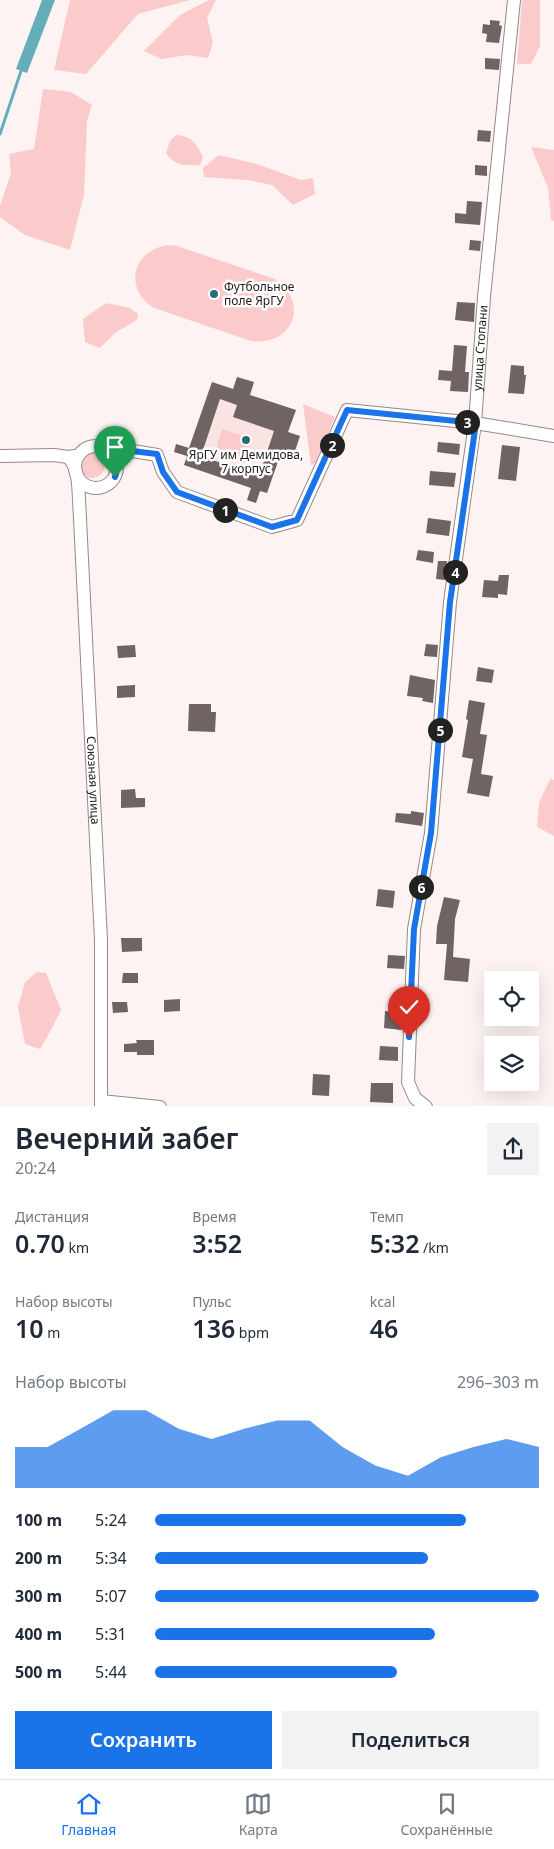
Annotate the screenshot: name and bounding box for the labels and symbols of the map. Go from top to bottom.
place label: Футбольное поле ЯрГУ [224,278,295,309]
marker: Футбольное поле ЯрГУ [208,288,220,300]
street label: улица Стопани [468,304,491,392]
pin: 3 [454,410,480,434]
pin [94,426,136,477]
pin: 2 [320,432,344,458]
marker: ЯрГУ им Демидова, 7 корпус [240,434,252,446]
place label: ЯрГУ им Демидова, 7 корпус [189,446,303,477]
pin: 1 [212,498,238,522]
pin: 4 [442,560,468,584]
pin: 5 [428,718,452,742]
street label: Союзная улица [83,736,104,825]
pin: 6 [408,874,434,900]
pin [388,986,430,1037]

